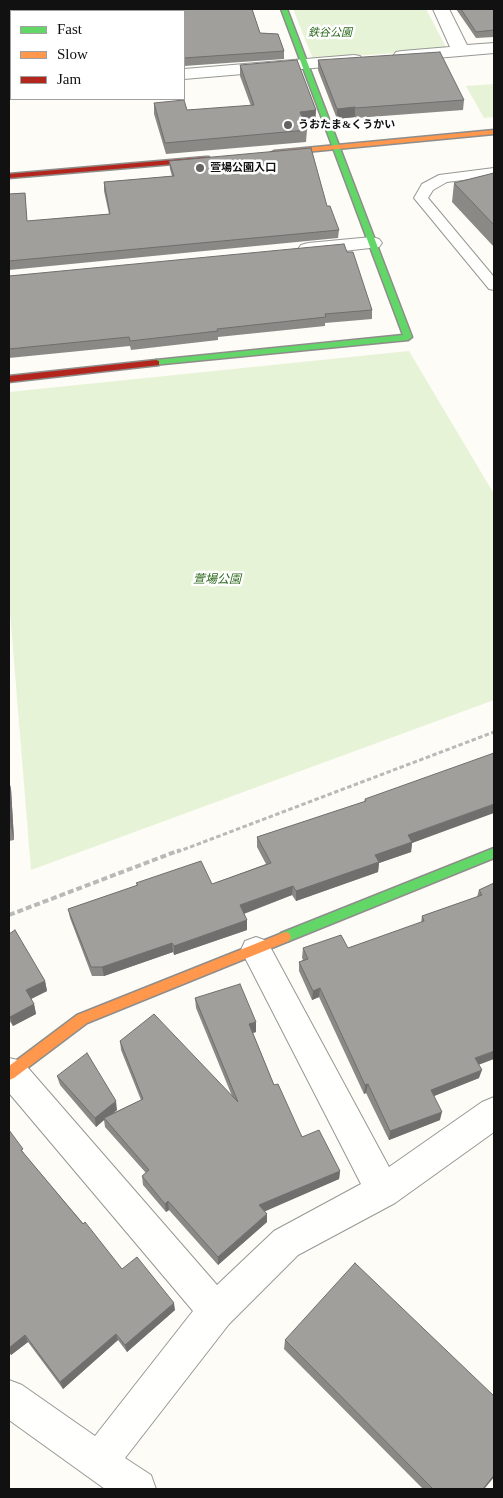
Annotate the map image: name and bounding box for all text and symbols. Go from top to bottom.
legend [10,10,185,100]
text: Fast [57,21,82,37]
park label: 鉄谷公園 [308,26,352,40]
text: Slow [57,46,88,62]
text: Jam [57,71,81,87]
place label: うおたま&くうかい [298,118,395,132]
marker: うおたま&くうかい [282,119,294,131]
place label: 萱場公園入口 [210,161,276,175]
marker: 萱場公園入口 [194,162,206,174]
park label: 萱場公園 [193,573,241,587]

